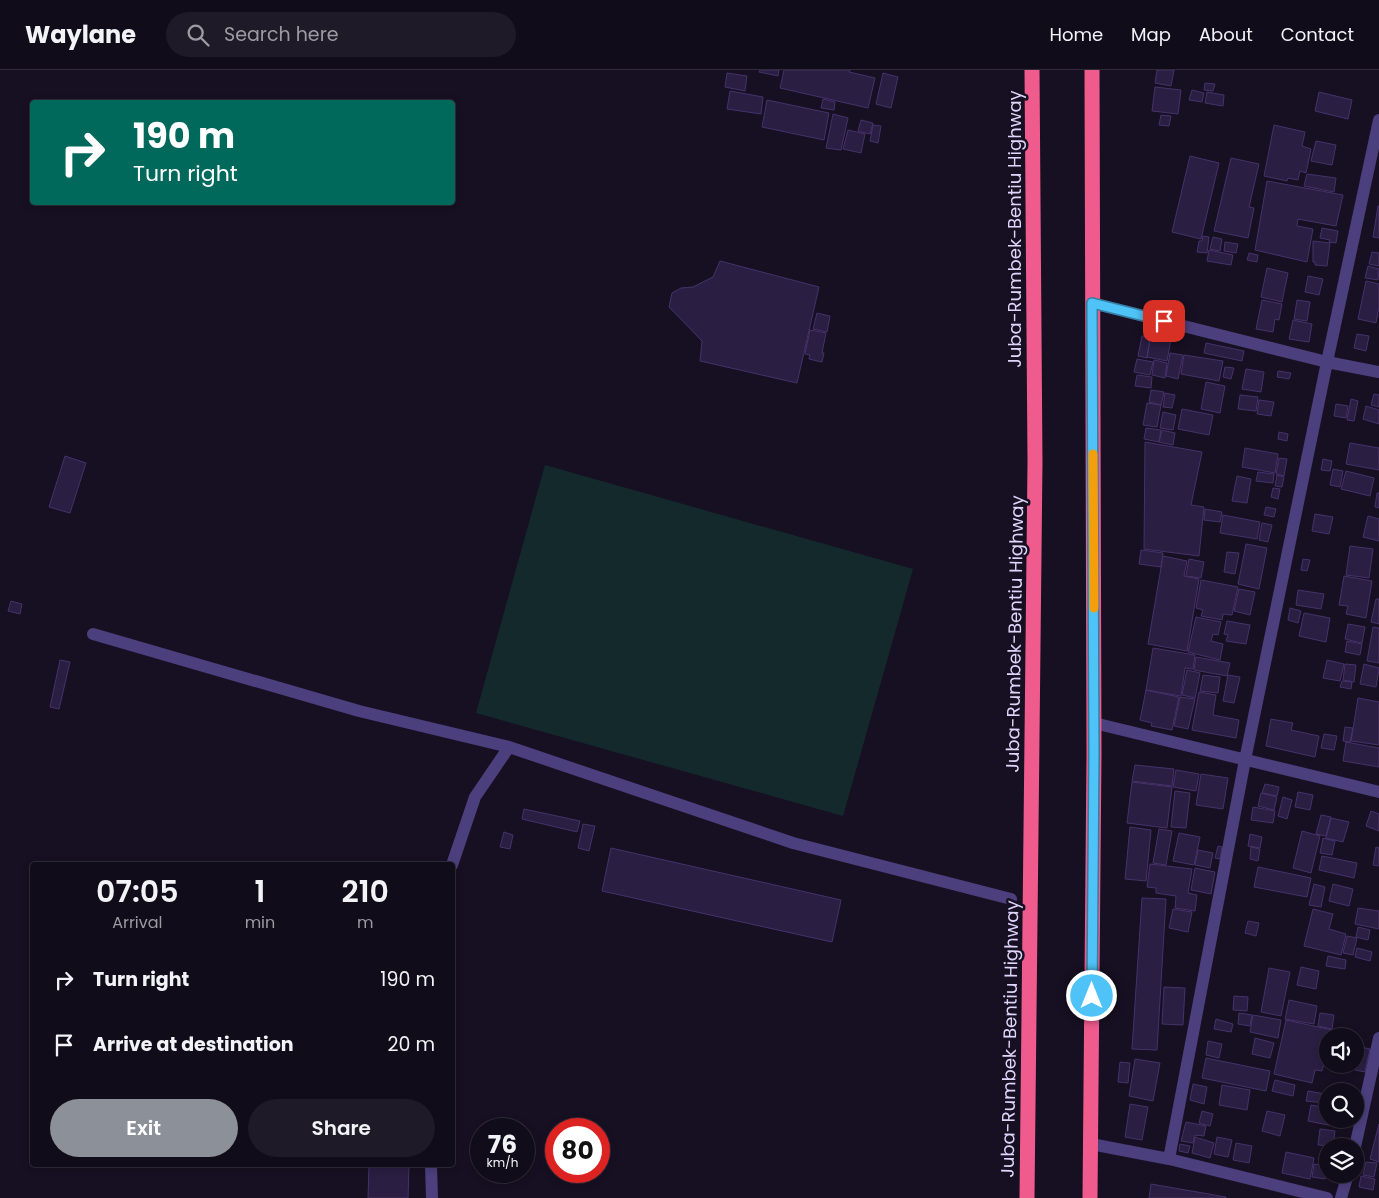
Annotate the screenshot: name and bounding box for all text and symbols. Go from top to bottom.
search box [166,12,516,57]
text: Waylane [25,18,136,51]
icon: search [184,21,212,49]
text: Search here [224,21,339,48]
text: Home [1049,22,1103,47]
text: Map [1131,22,1171,47]
text: About [1199,22,1253,47]
text: Contact [1281,22,1354,47]
street label: Juba-Rumbek-Bentiu Highway [1002,90,1027,368]
text: 190 m [133,111,235,160]
icon: right [50,120,115,185]
text: Turn right [133,158,238,189]
pin [1143,300,1185,342]
icon: arrive [1150,307,1178,335]
street label: Juba-Rumbek-Bentiu Highway [1000,495,1029,773]
text: 07:05 [96,870,179,913]
text: 1 [255,870,265,913]
text: 210 [341,870,389,913]
street label: Juba-Rumbek-Bentiu Highway [995,900,1024,1178]
text: Arrival [112,911,163,934]
text: min [245,911,275,934]
text: m [357,911,373,934]
icon: right [50,966,78,994]
text: Turn right [93,966,189,993]
text: 190 m [380,966,435,993]
position arrow [1065,969,1117,1021]
map controls [1319,1028,1364,1183]
button: sound [1319,1028,1364,1073]
icon: arrive [50,1031,78,1059]
text: Arrive at destination [93,1031,294,1058]
text: 20 m [387,1031,435,1058]
button: search [1319,1083,1364,1128]
button: Exit [50,1099,238,1157]
button: Share [248,1099,435,1157]
speed limit sign: 80 [545,1118,610,1183]
text: 76 [488,1127,517,1162]
button: layers [1319,1138,1364,1183]
text: km/h [487,1154,518,1171]

